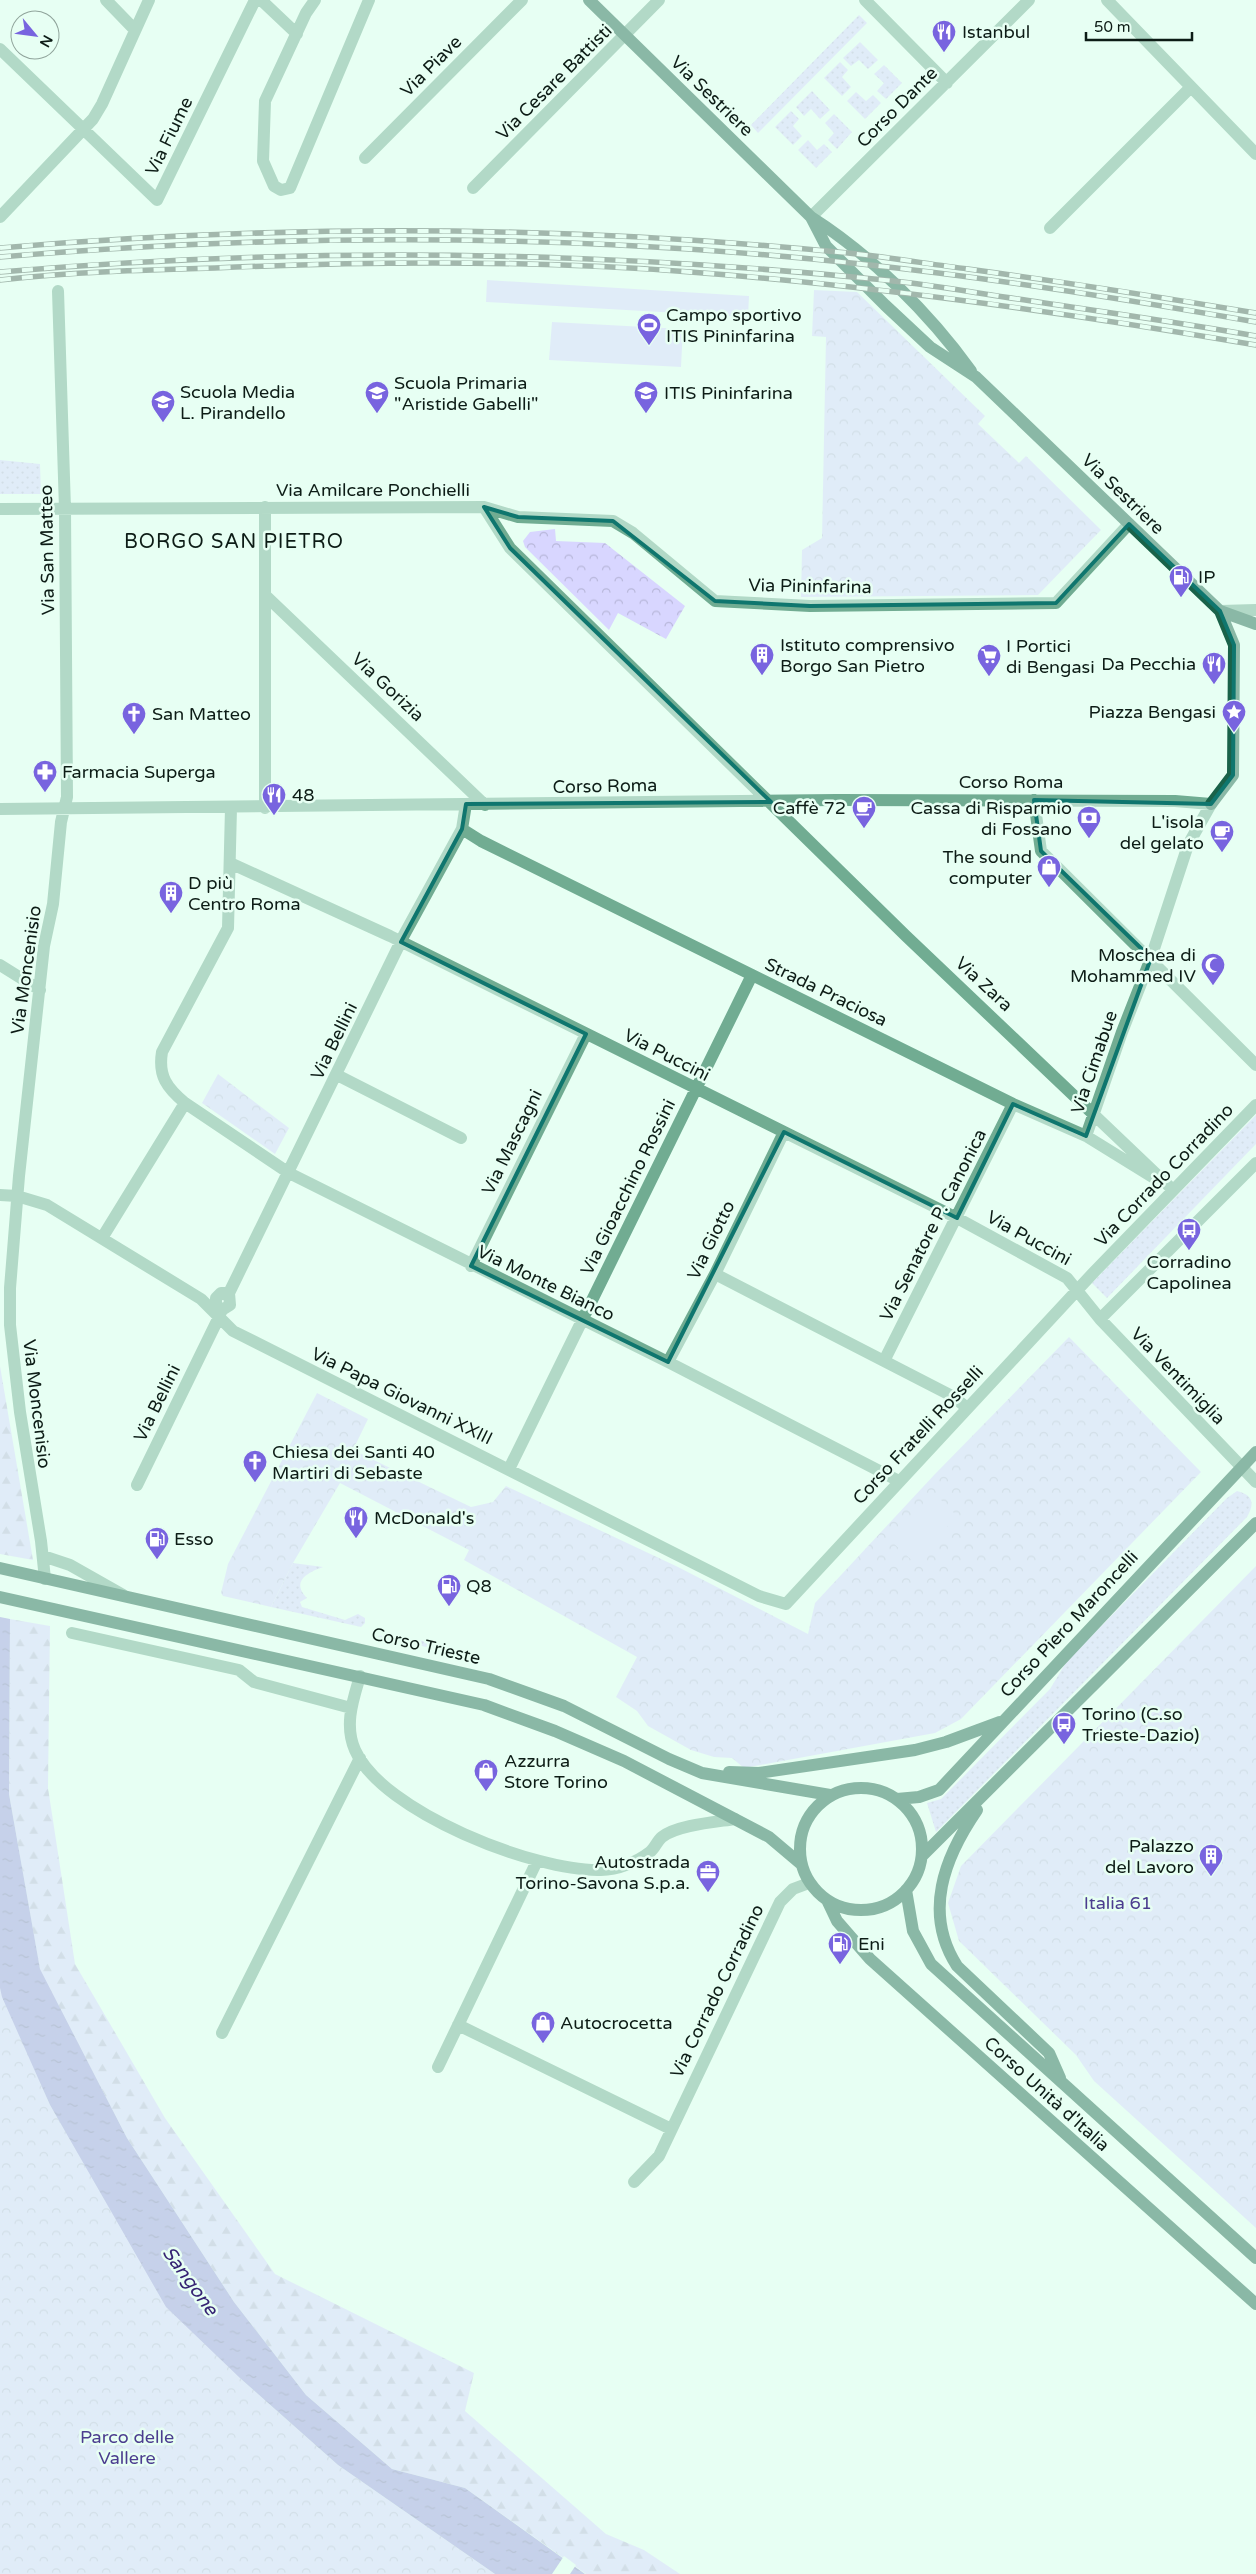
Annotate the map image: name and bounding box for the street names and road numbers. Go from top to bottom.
street label: Via Cesare Battisti [491,19,617,145]
street label: Via Piave [396,31,466,101]
street label: Via Sestriere [666,51,758,141]
street label: Corso Dante [852,62,942,152]
street label: Via Fiume [141,93,197,179]
street label: Via Sestriere [1077,449,1169,539]
street label: Via Amilcare Ponchielli [276,479,470,501]
street label: Via San Matteo [35,485,59,615]
street label: Via Pininfarina [748,574,872,598]
street label: Via Gorizia [347,648,429,726]
street label: Corso Roma [959,771,1063,793]
street label: Corso Roma [552,774,658,798]
street label: Via Moncenisio [6,904,46,1036]
street label: Via Zara [951,952,1017,1016]
street label: Strada Praciosa [761,953,891,1031]
street label: Via Bellini [306,999,362,1083]
street label: Via Cimabue [1066,1007,1122,1117]
street label: Via Puccini [620,1024,714,1086]
street label: Via Mascagni [477,1086,547,1198]
street label: Via Gioacchino Rossini [576,1096,680,1278]
street label: Via Corrado Corradino [1090,1099,1238,1251]
street label: Via Senatore P. Canonica [875,1125,991,1325]
street label: Via Giotto [682,1197,740,1283]
street label: Via Puccini [983,1206,1075,1270]
street label: Via Monte Bianco [474,1240,618,1326]
street label: Via Ventimiglia [1126,1323,1230,1429]
street label: Via Moncenisio [18,1338,56,1470]
street label: Via Papa Giovanni XXIII [308,1342,496,1450]
street label: Via Bellini [129,1361,185,1445]
street label: Corso Fratelli Rosselli [848,1361,988,1509]
street label: Corso Piero Maroncelli [995,1546,1143,1702]
street label: Corso Trieste [369,1623,483,1669]
street label: Via Corrado Corradino [665,1901,769,2081]
street label: Corso Unità d'Italia [980,2032,1114,2156]

